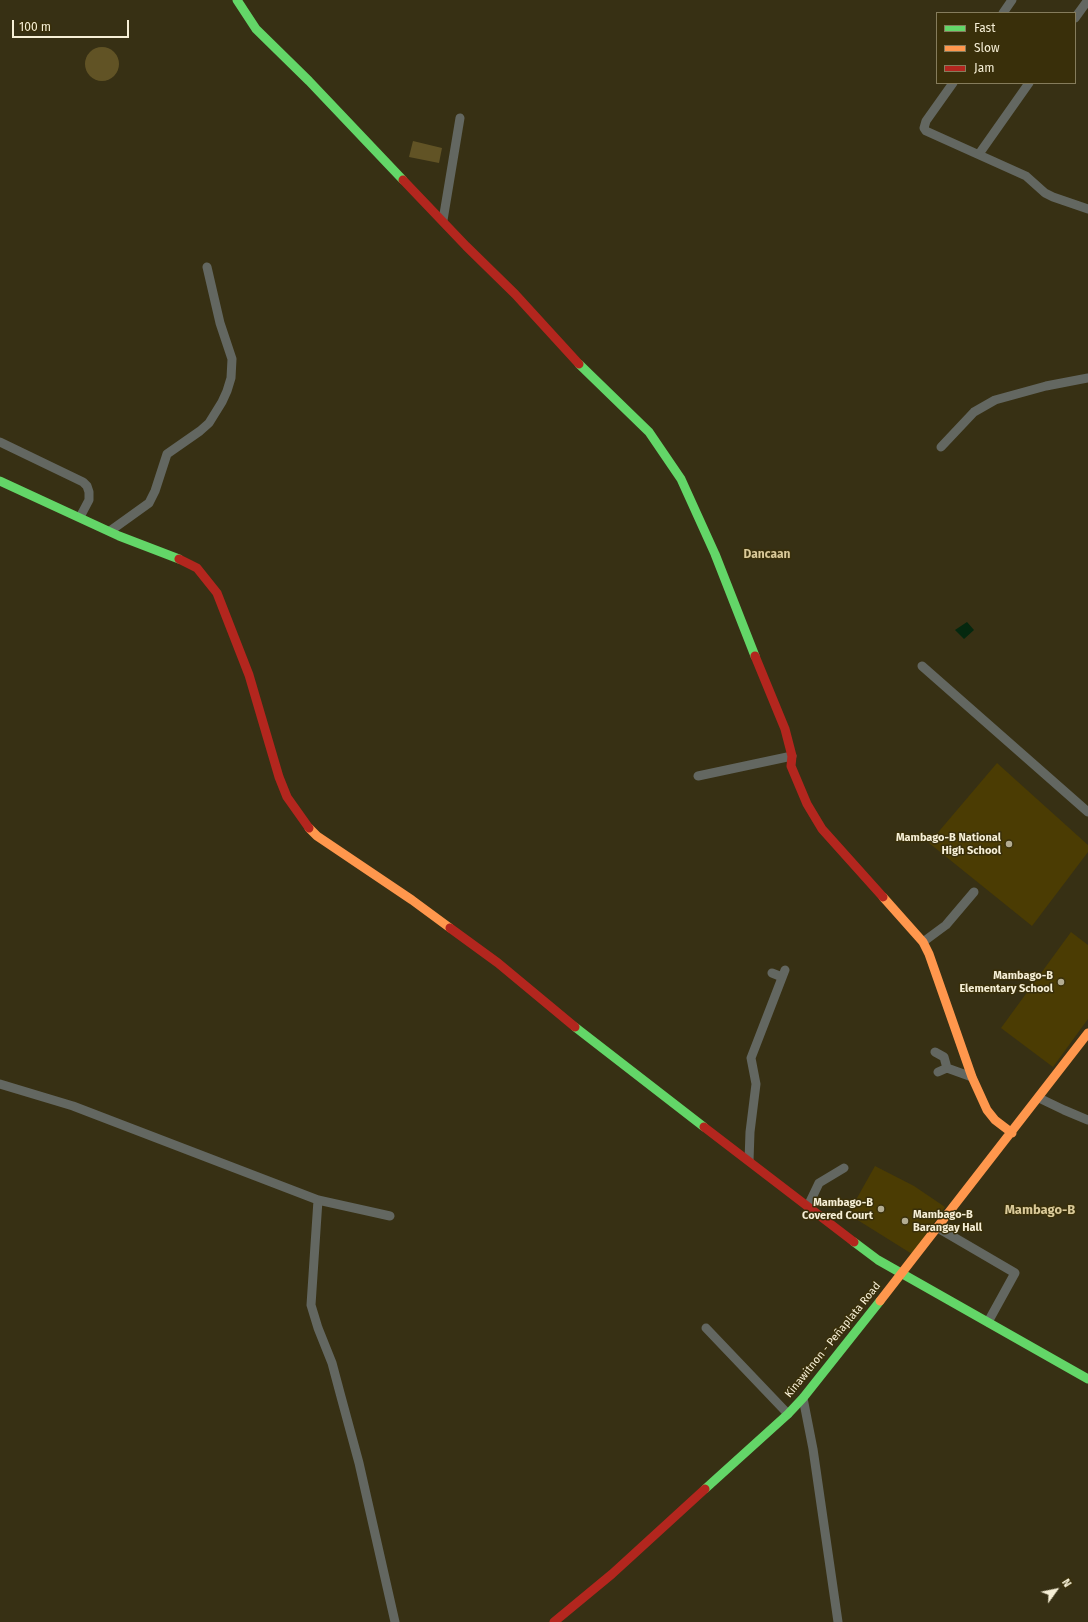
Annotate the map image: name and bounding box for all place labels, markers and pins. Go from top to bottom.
place label: Mambago-B National High School [896,831,1001,857]
marker: Mambago-B National High School [1004,839,1014,849]
place label: Mambago-B Elementary School [959,969,1053,995]
marker: Mambago-B Elementary School [1056,977,1066,987]
place label: Mambago-B Covered Court [802,1196,873,1222]
marker: Mambago-B Covered Court [876,1204,886,1214]
place label: Mambago-B Barangay Hall [913,1208,982,1234]
marker: Mambago-B Barangay Hall [900,1216,910,1226]

